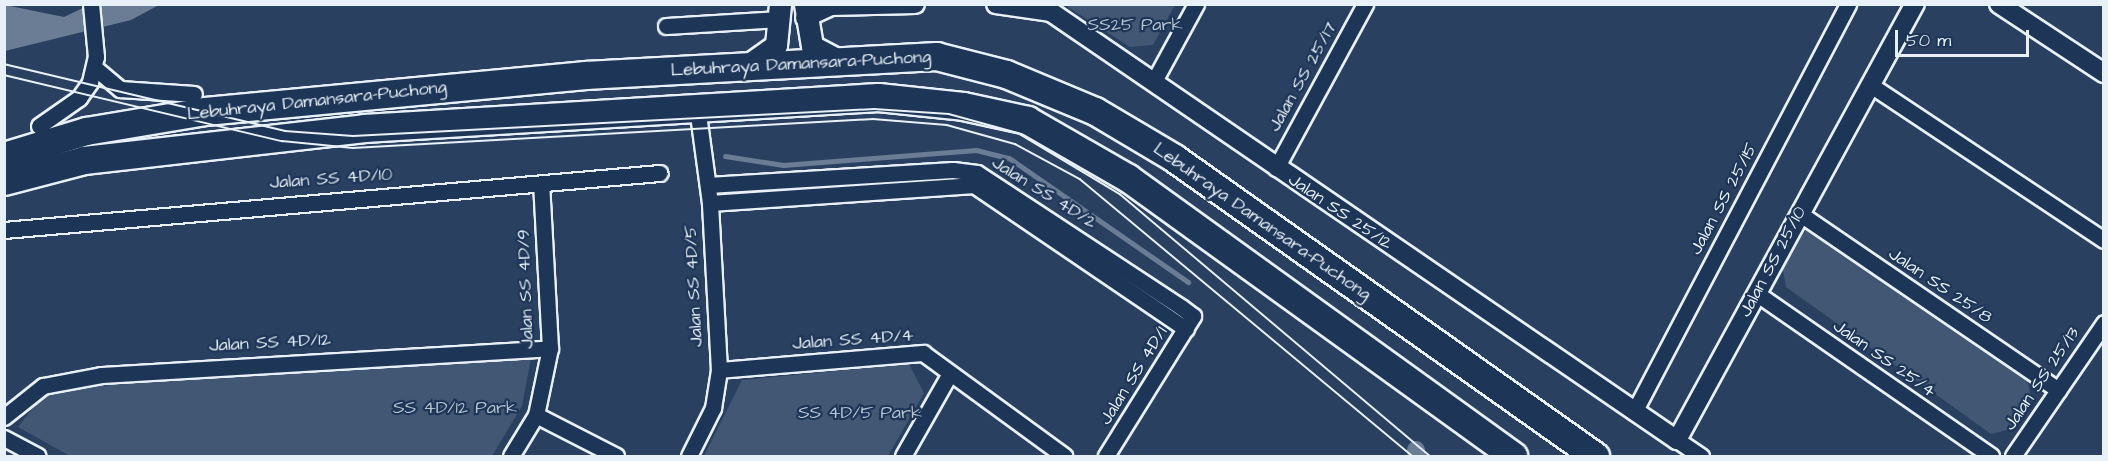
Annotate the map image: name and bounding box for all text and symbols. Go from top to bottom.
park label: SS25 Park [1087,14,1183,36]
street label: Jalan SS 25/17 [1264,18,1342,136]
scale bar [1898,18,2032,56]
text: 50 m [1906,28,1951,53]
street label: Lebuhraya Damansara–Puchong [670,46,932,82]
street label: Lebuhraya Damansara–Puchong [186,77,448,125]
street label: Lebuhraya Damansara–Puchong [1149,138,1375,306]
street label: Jalan SS 25/15 [1685,139,1763,259]
street label: Jalan SS 4D/2 [988,152,1100,234]
street label: Jalan SS 4D/10 [269,164,393,194]
street label: Jalan SS 25/12 [1284,169,1396,255]
street label: Jalan SS 25/10 [1735,203,1811,321]
street label: Jalan SS 4D/5 [680,224,708,348]
street label: Jalan SS 4D/9 [513,229,539,349]
street label: Jalan SS 25/8 [1884,243,1996,329]
street label: Jalan SS 25/4 [1828,316,1940,402]
street label: Jalan SS 4D/1 [1095,323,1173,429]
street label: Jalan SS 25/13 [2000,323,2084,435]
street label: Jalan SS 4D/4 [792,325,914,355]
street label: Jalan SS 4D/12 [209,329,331,357]
park label: SS 4D/12 Park [393,397,517,419]
park label: SS 4D/5 Park [798,402,922,424]

